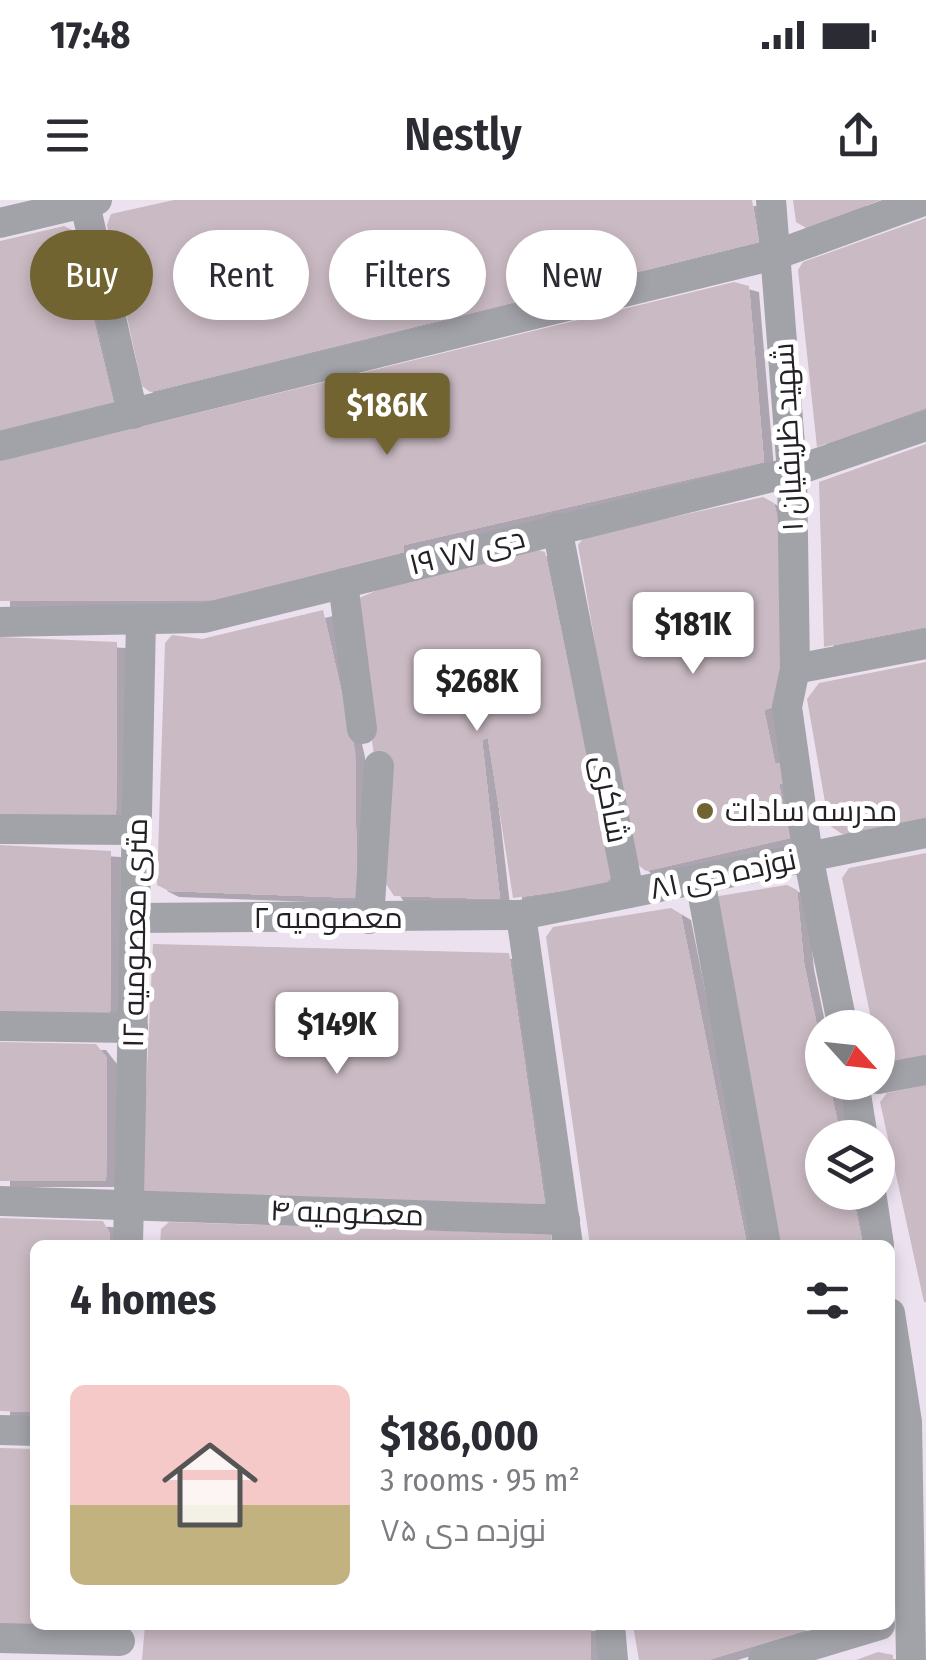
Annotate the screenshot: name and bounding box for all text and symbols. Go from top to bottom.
text: 17:48 [50,12,130,58]
icon: menu [40,108,95,163]
text: Nestly [404,108,522,162]
icon: share [831,108,886,163]
chip: Buy [30,230,153,320]
chip: Rent [173,230,309,320]
chip: Filters [329,230,486,320]
chip: New [506,230,637,320]
street label: شهید ظریفیان ۱ [765,342,811,532]
pin: $186K [317,373,457,458]
text: $186K [347,386,427,424]
street label: ۱۹ دی ۷۷ [406,519,528,583]
pin: $181K [623,592,763,677]
text: $181K [655,605,731,643]
pin: $268K [407,649,547,734]
text: $268K [436,662,518,700]
street label: شاکری [584,752,636,846]
place label: مدرسه سادات [725,793,897,829]
marker: مدرسه سادات [694,800,716,822]
street label: ۱۲ متری معصومیه [115,818,155,1048]
street label: نوزده دی ۸۱ [647,841,799,907]
street label: معصومیه ۲ [253,900,403,936]
pin: $149K [267,992,407,1077]
text: $149K [297,1005,377,1043]
north arrow [805,1010,895,1100]
map controls [805,1010,895,1210]
button: layers [805,1120,895,1210]
street label: معصومیه ۴ [270,1192,424,1234]
icon: filters [800,1273,855,1328]
text: 4 homes [70,1275,217,1325]
text: $186,000 [380,1411,539,1461]
icon: home [150,1425,270,1545]
text: 3 rooms · 95 m² [380,1461,580,1499]
text: نوزده دی ۷۵ [380,1511,546,1549]

